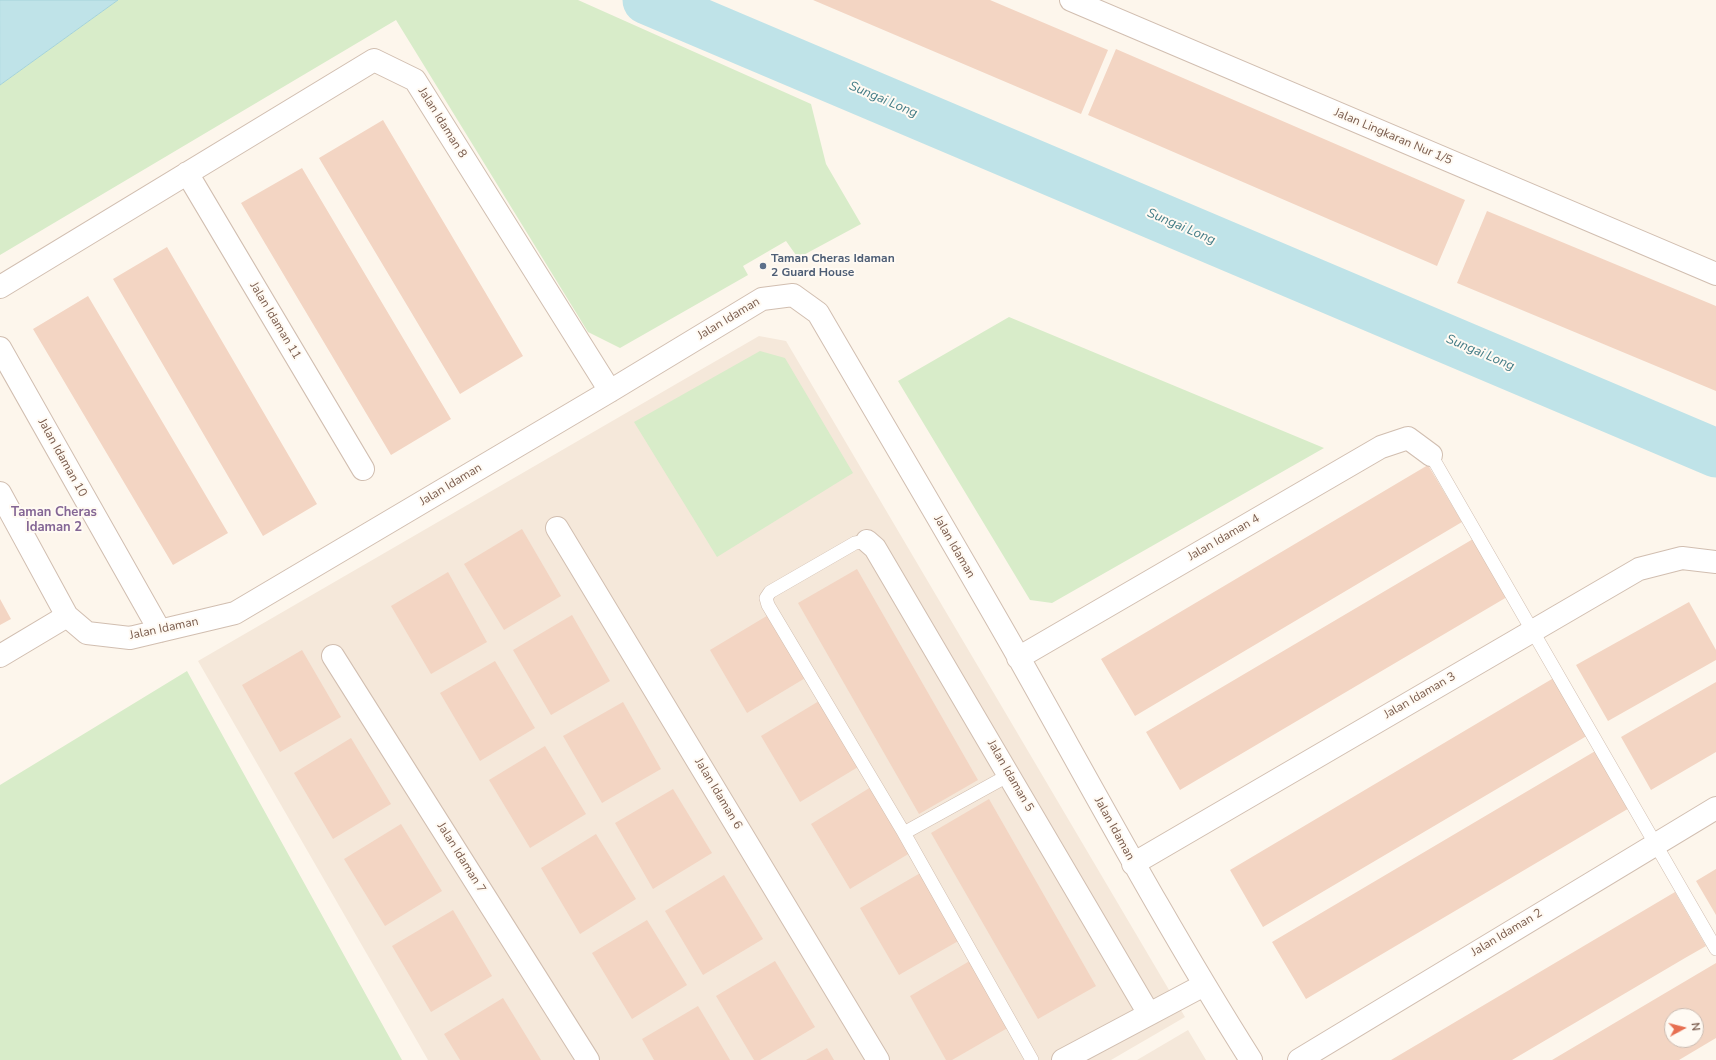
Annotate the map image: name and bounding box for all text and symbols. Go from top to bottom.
water label: Sungai Long [846,79,920,121]
street label: Jalan Idaman 8 [415,85,469,161]
street label: Jalan Lingkaran Nur 1/5 [1332,106,1454,168]
water label: Sungai Long [1144,206,1218,248]
place label: Taman Cheras Idaman 2 Guard House [771,252,895,280]
marker: Taman Cheras Idaman 2 Guard House [758,261,768,271]
street label: Jalan Idaman 11 [246,280,304,362]
street label: Jalan Idaman [695,295,763,343]
water label: Sungai Long [1443,332,1517,374]
street label: Jalan Idaman 10 [35,416,89,500]
street label: Jalan Idaman [417,461,485,509]
district label: Taman Cheras Idaman 2 [11,505,97,536]
street label: Jalan Idaman 4 [1186,512,1262,564]
street label: Jalan Idaman [930,513,978,581]
street label: Jalan Idaman [128,615,200,643]
street label: Jalan Idaman 3 [1382,670,1458,722]
street label: Jalan Idaman 5 [984,738,1036,814]
street label: Jalan Idaman 6 [691,756,745,832]
street label: Jalan Idaman [1091,795,1137,863]
street label: Jalan Idaman 7 [434,820,488,896]
street label: Jalan Idaman 2 [1469,906,1545,960]
north arrow [1664,1008,1704,1048]
text: N [1687,1022,1703,1032]

